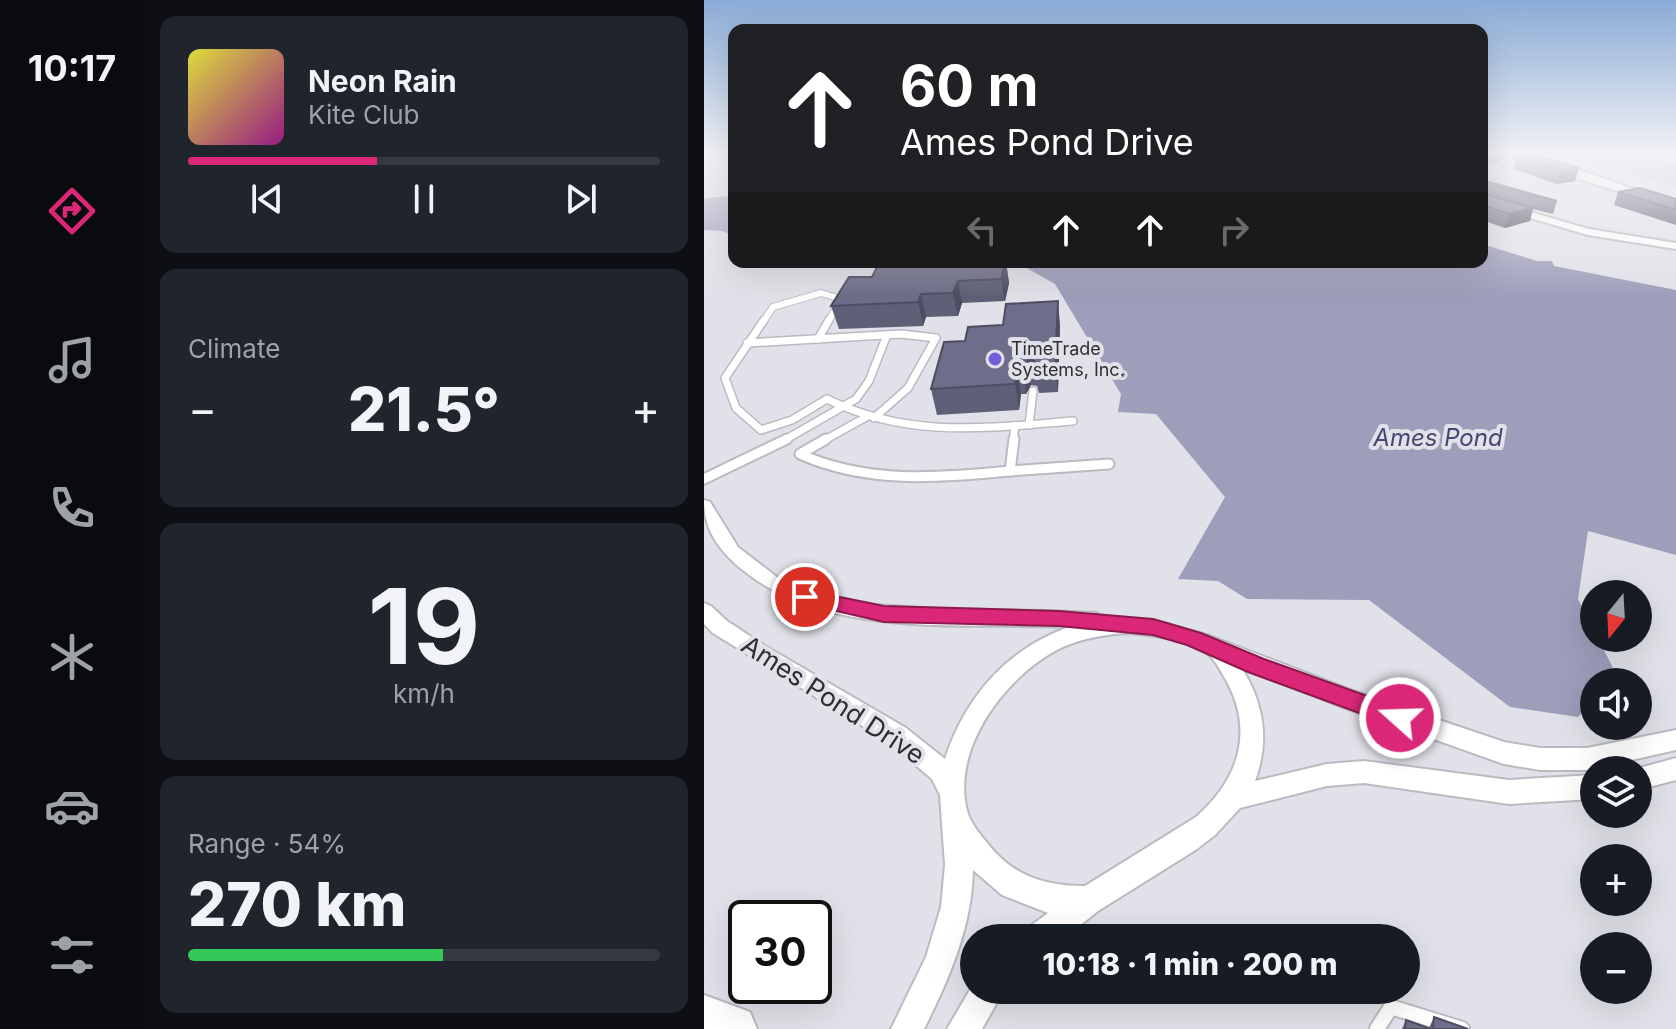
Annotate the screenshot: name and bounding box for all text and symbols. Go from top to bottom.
text: 10:17 [28,46,116,90]
text: 60 m [900,52,1039,120]
icon: ahead [768,56,872,160]
text: Neon Rain [308,63,457,99]
text: Kite Club [308,99,419,130]
text: Ames Pond Drive [900,120,1194,164]
icon: previous [245,177,289,221]
icon: pause [402,177,446,221]
icon: next [559,177,603,221]
icon: directions [44,183,100,239]
icon: left [960,208,1004,252]
icon: ahead [1044,208,1088,252]
icon: ahead [1128,208,1172,252]
icon: right [1212,208,1256,252]
icon: music [44,332,100,388]
text: Climate [188,333,280,364]
place label: TimeTrade Systems, Inc. [1011,338,1125,380]
marker: TimeTrade Systems, Inc. [986,350,1004,368]
text: 21.5° [348,373,500,445]
text: − [188,382,217,436]
text: + [631,382,660,436]
water label: Ames Pond [1372,423,1503,452]
icon: phone [44,480,100,536]
text: 19 [368,563,480,689]
pin [771,563,839,631]
icon: arrive [783,575,827,619]
north arrow [1580,580,1652,652]
map controls [1580,580,1652,1004]
icon: climate [44,629,100,685]
street label: Ames Pond Drive [736,629,931,770]
button: sound [1580,668,1652,740]
position arrow [1358,676,1442,760]
text: km/h [393,678,455,709]
button: layers [1580,756,1652,828]
icon: car [44,778,100,834]
text: Range · 54% [188,828,346,859]
button: + [1580,844,1652,916]
text: 270 km [188,868,406,940]
speed limit sign: 30 [728,900,832,1004]
icon: filters [44,927,100,983]
button: − [1580,932,1652,1004]
text: 10:18 · 1 min · 200 m [1042,946,1338,982]

